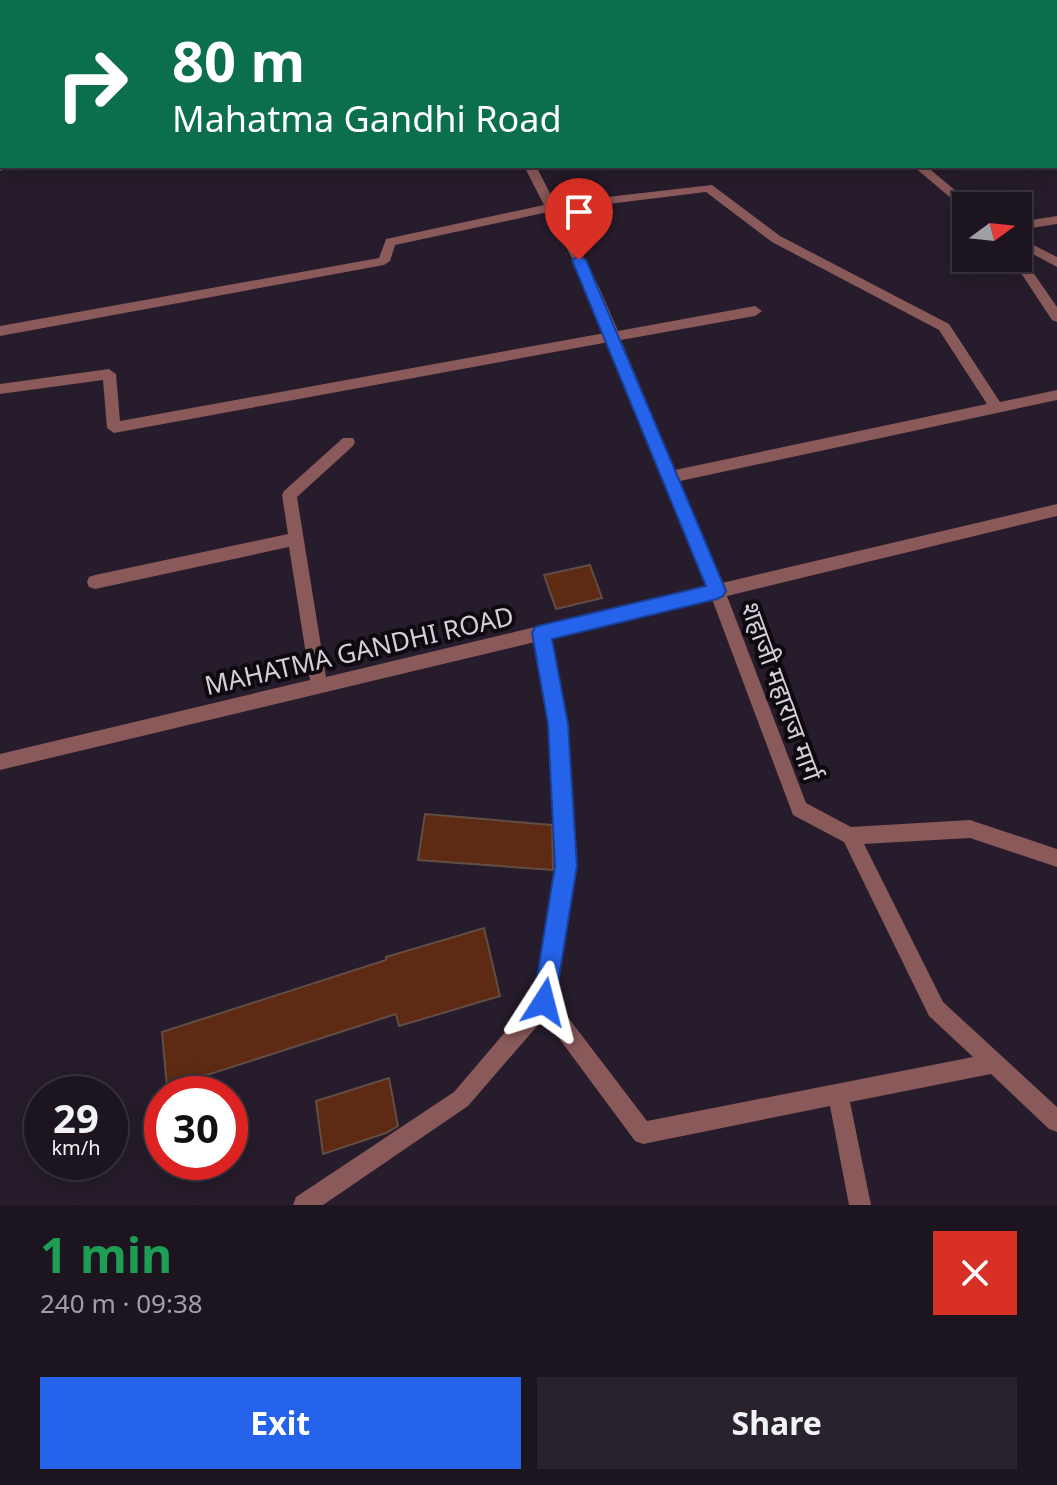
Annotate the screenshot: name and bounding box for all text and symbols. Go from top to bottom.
text: 80 m [172,22,305,98]
icon: right [40,32,144,136]
text: Mahatma Gandhi Road [172,94,562,143]
pin [545,178,613,260]
icon: arrive [557,190,601,234]
north arrow [952,192,1032,272]
map controls [952,192,1032,272]
street label: MAHATMA GANDHI ROAD [201,597,517,703]
street label: शहाजी महाराज मार्ग [733,597,831,786]
position arrow [502,960,586,1044]
speed limit sign: 30 [144,1076,248,1180]
text: 29 [53,1090,99,1145]
text: km/h [51,1134,101,1161]
text: 1 min [40,1222,172,1287]
button: close [933,1231,1017,1315]
text: 240 m · 09:38 [40,1285,203,1321]
button: Exit [40,1377,521,1469]
button: Share [537,1377,1017,1469]

